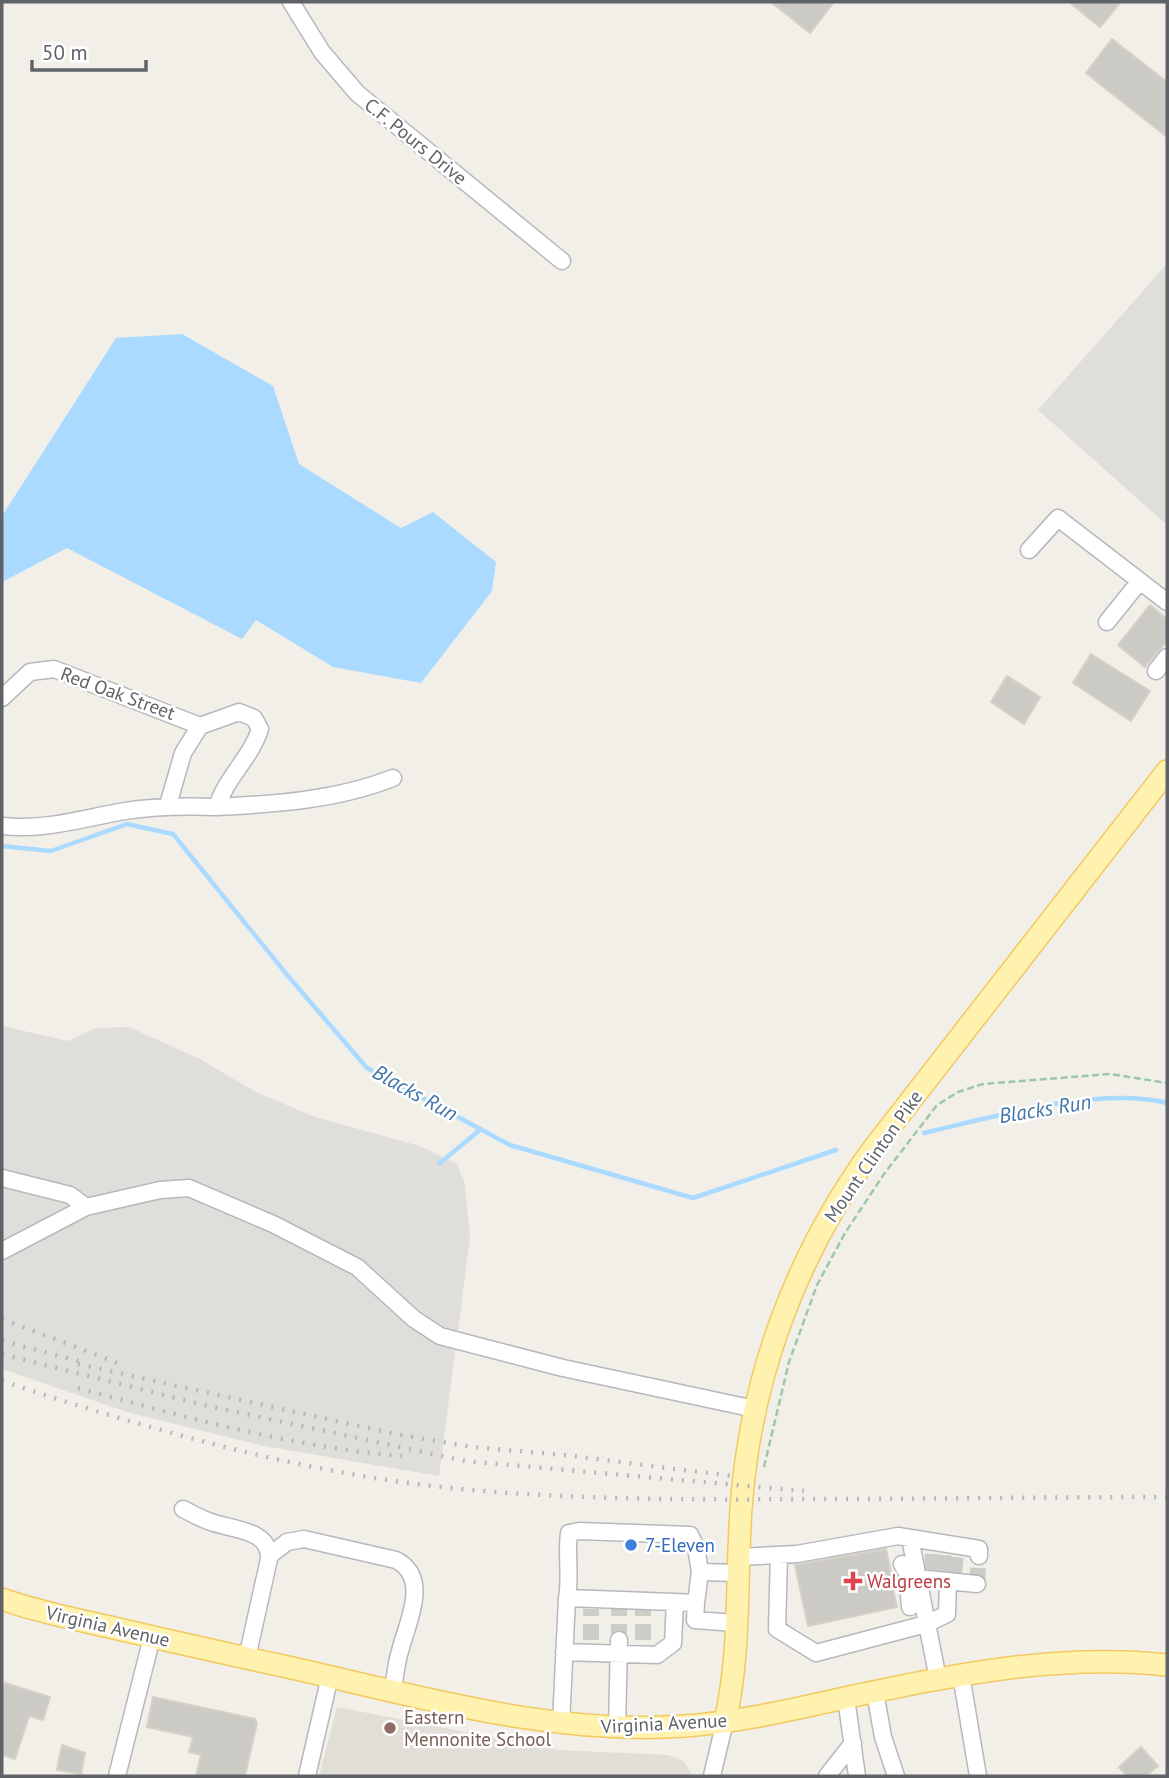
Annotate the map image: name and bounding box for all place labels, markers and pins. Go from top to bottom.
place label: 7-Eleven [645,1533,715,1557]
marker: 7-Eleven [623,1537,639,1553]
place label: Walgreens [867,1569,951,1593]
marker: Walgreens [845,1573,861,1589]
place label: Eastern Mennonite School [404,1705,552,1751]
marker: Eastern Mennonite School [382,1720,398,1736]

